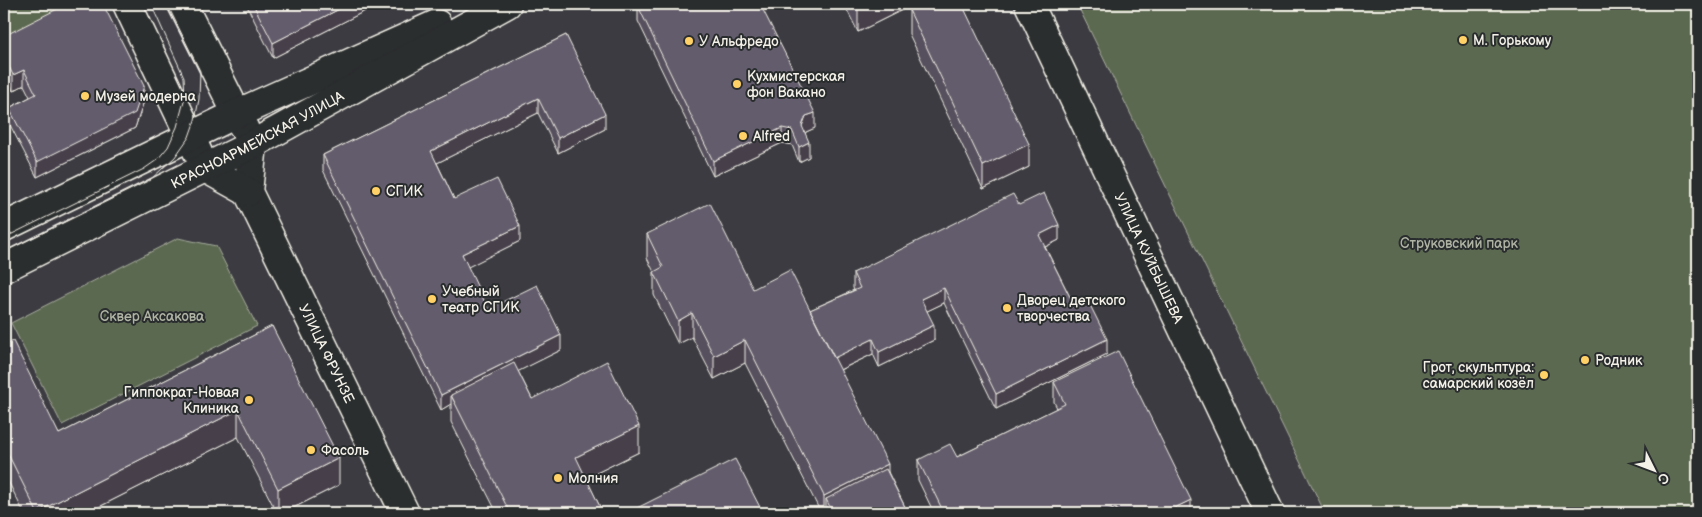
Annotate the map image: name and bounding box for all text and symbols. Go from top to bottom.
place label: М. Горькому [1473,32,1552,49]
place label: У Альфредо [699,33,779,50]
marker: М. Горькому [1457,34,1469,46]
marker: У Альфредо [683,35,695,47]
place label: Кухмистерская фон Вакано [747,68,845,101]
marker: Кухмистерская фон Вакано [731,78,743,90]
street label: КРАСНОАРМЕЙСКАЯ УЛИЦА [168,87,347,192]
place label: Музей модерна [95,88,197,105]
marker: Музей модерна [79,90,91,102]
place label: Alfred [753,128,790,145]
marker: Alfred [737,130,749,142]
place label: СГИК [386,183,424,200]
marker: СГИК [370,185,382,197]
street label: УЛИЦА КУЙБЫШЕВА [1111,190,1188,326]
park label: Струковский парк [1400,235,1518,252]
place label: Учебный театр СГИК [442,283,520,316]
place label: Дворец детского творчества [1017,292,1126,325]
marker: Учебный театр СГИК [426,293,438,305]
street label: УЛИЦА ФРУНЗЕ [296,301,358,406]
marker: Дворец детского творчества [1001,302,1013,314]
park label: Сквер Аксакова [100,308,205,325]
place label: Родник [1595,352,1643,369]
marker: Родник [1579,354,1591,366]
place label: Грот, скульптура: самарский козёл [1423,359,1534,392]
marker: Грот, скульптура: самарский козёл [1538,369,1550,381]
place label: Гиппократ-Новая Клиника [124,384,240,417]
marker: Гиппократ-Новая Клиника [243,394,255,406]
place label: Фасоль [321,442,369,459]
marker: Фасоль [305,444,317,456]
north arrow [1630,444,1680,494]
text: С [1654,469,1673,488]
place label: Молния [568,470,619,487]
marker: Молния [552,472,564,484]

